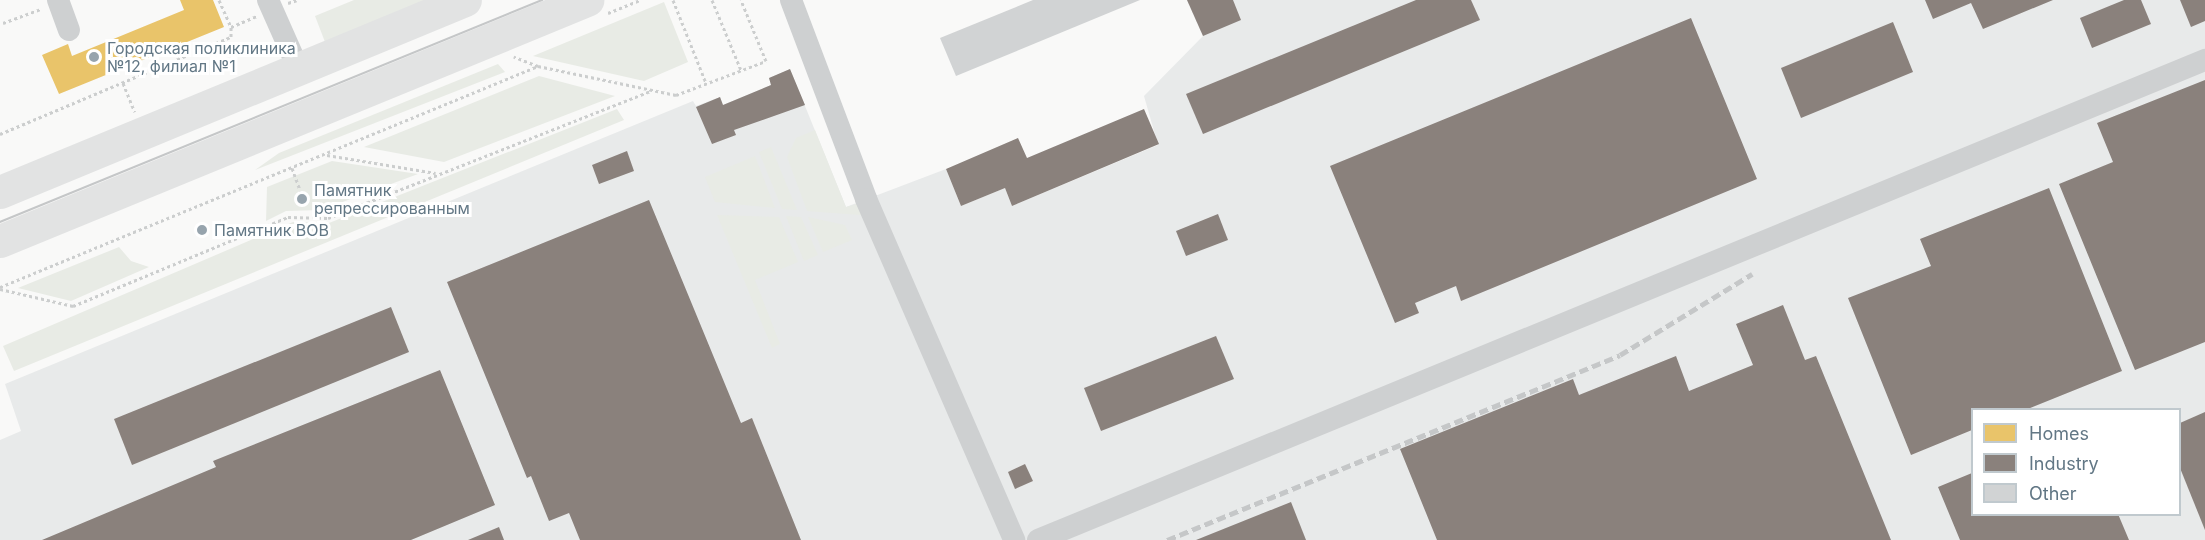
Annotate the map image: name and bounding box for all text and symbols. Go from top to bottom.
place label: Городская поликлиника №12, филиал №1 [107,38,296,76]
marker: Городская поликлиника №12, филиал №1 [85,48,103,66]
place label: Памятник репрессированным [314,180,470,218]
marker: Памятник репрессированным [295,192,309,206]
place label: Памятник ВОВ [214,220,329,240]
marker: Памятник ВОВ [195,223,209,237]
legend [1971,408,2181,516]
text: Homes [2029,423,2089,444]
text: Industry [2029,453,2099,474]
text: Other [2029,483,2077,504]

